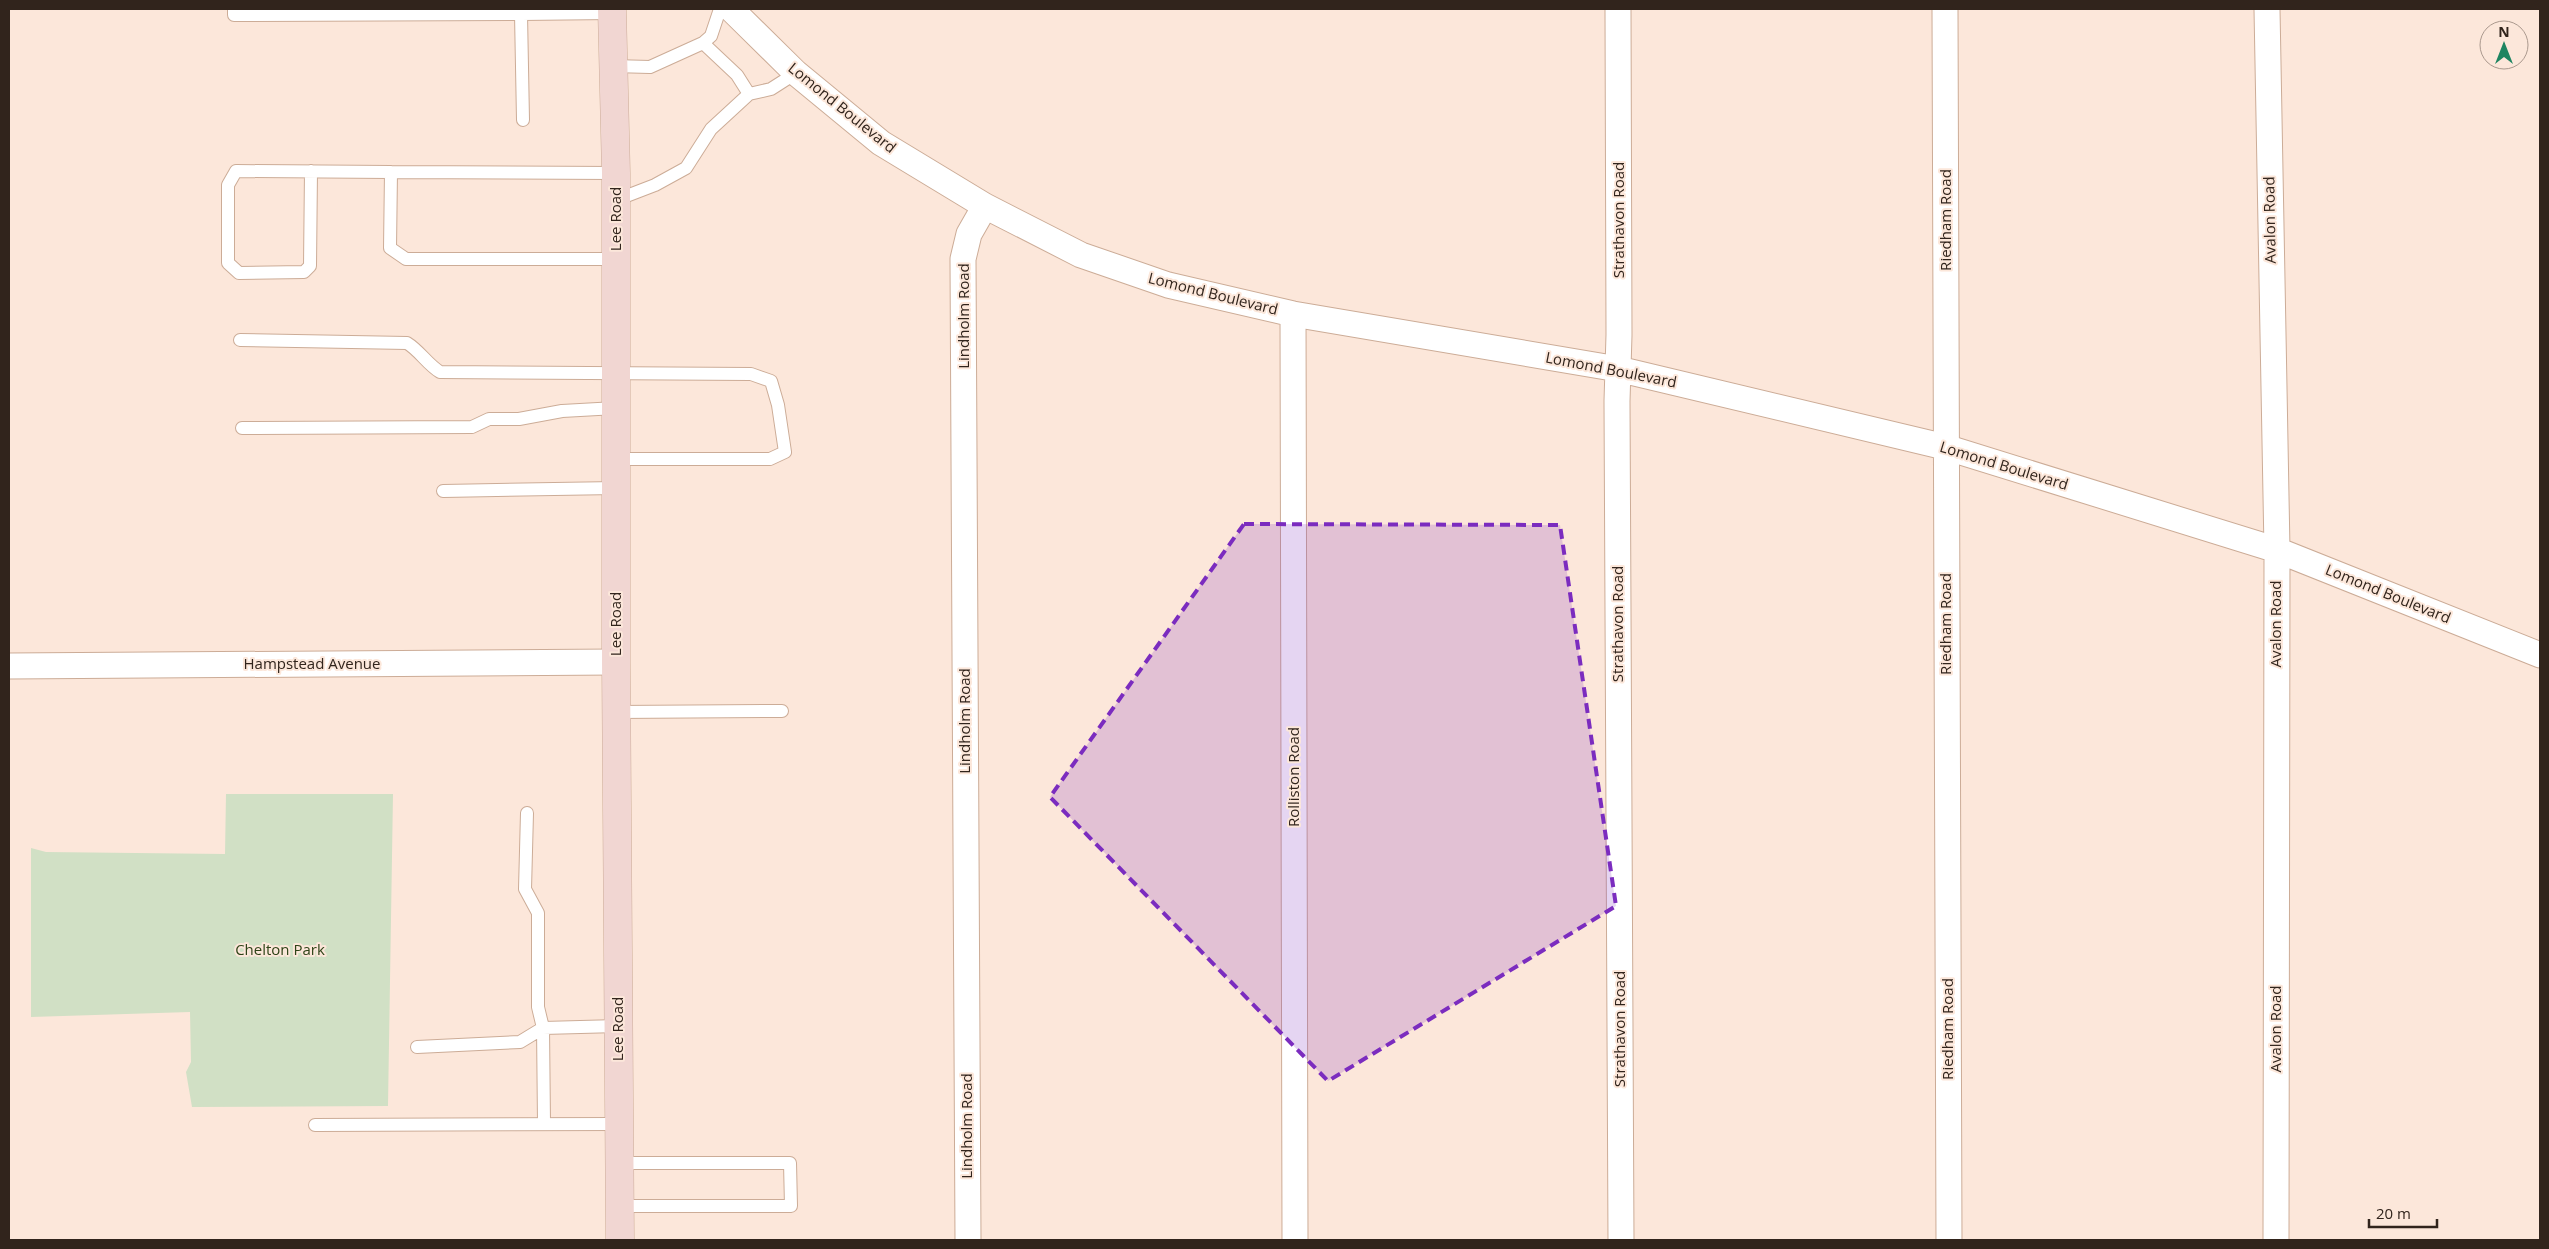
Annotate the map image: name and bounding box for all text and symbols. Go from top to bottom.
north arrow [2479,20,2529,70]
text: N [2498,22,2510,41]
street label: Lomond Boulevard [785,58,901,157]
street label: Strathavon Road [1608,162,1628,278]
street label: Riedham Road [1935,169,1955,271]
street label: Avalon Road [2258,176,2280,264]
street label: Lee Road [605,187,625,251]
street label: Lindholm Road [953,263,973,369]
street label: Lomond Boulevard [1146,267,1280,319]
street label: Lomond Boulevard [1544,346,1679,392]
street label: Lomond Boulevard [1938,436,2071,494]
street label: Lomond Boulevard [2323,559,2454,627]
street label: Strathavon Road [1607,566,1627,682]
street label: Riedham Road [1935,573,1955,675]
street label: Avalon Road [2265,580,2285,668]
street label: Lee Road [605,592,625,656]
street label: Hampstead Avenue [243,653,381,673]
street label: Lindholm Road [954,668,974,774]
street label: Rolliston Road [1283,727,1303,827]
park label: Chelton Park [235,939,325,959]
street label: Strathavon Road [1609,971,1629,1087]
street label: Riedham Road [1937,978,1957,1080]
street label: Avalon Road [2265,985,2285,1073]
street label: Lee Road [607,997,627,1061]
street label: Lindholm Road [956,1073,976,1179]
scale bar [2369,1196,2436,1228]
text: 20 m [2376,1203,2411,1223]

